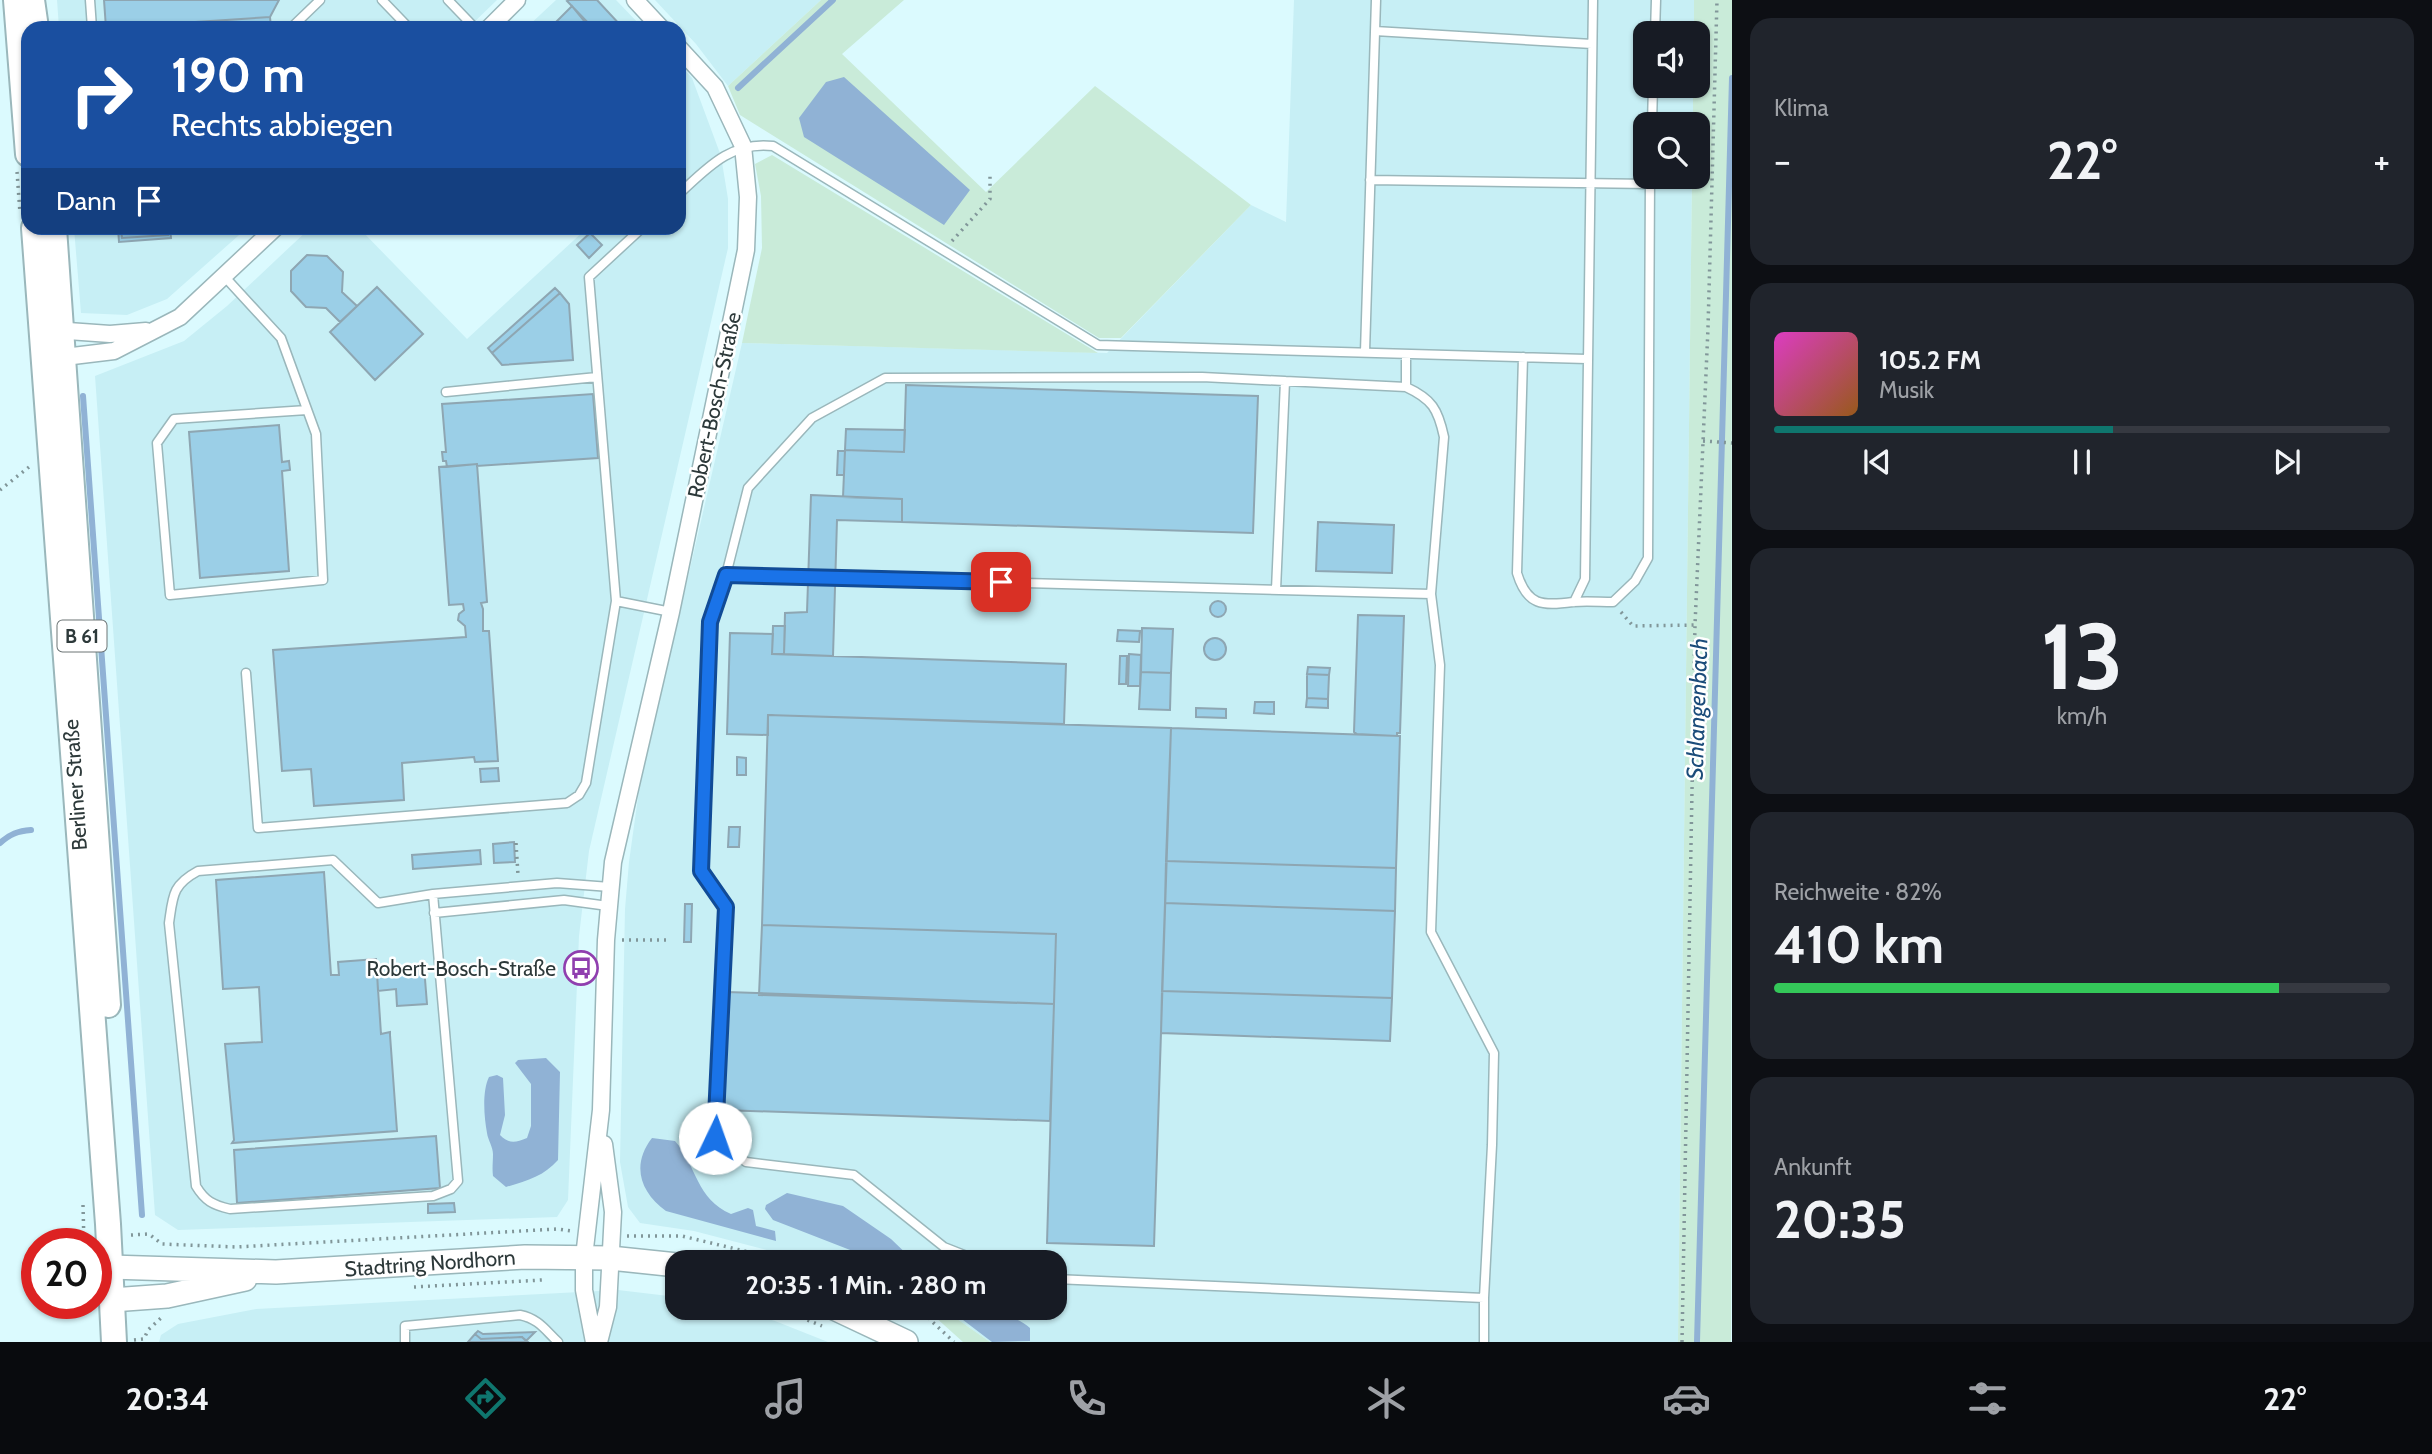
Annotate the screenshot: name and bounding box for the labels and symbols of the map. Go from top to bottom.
street label: Robert-Bosch-Straße [682,309,746,500]
pin [971,552,1031,612]
road number: B 61 [57,621,106,652]
water label: Schlangenbach [1681,638,1713,780]
street label: Berliner Straße [58,718,92,851]
bus stop icon: Robert-Bosch-Straße [562,949,600,987]
place label: Robert-Bosch-Straße [366,956,556,981]
position arrow [678,1101,752,1175]
speed limit sign: 20 [21,1228,112,1319]
street label: Stadtring Nordhorn [344,1245,516,1281]

